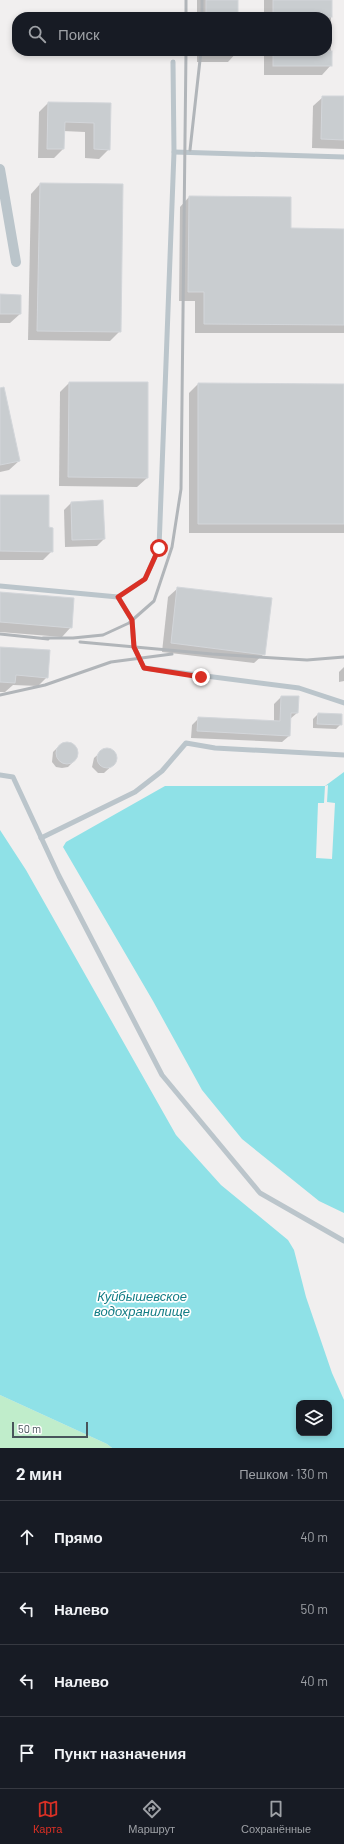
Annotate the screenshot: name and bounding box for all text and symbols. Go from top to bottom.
search box [12,12,332,56]
icon: search [26,23,48,45]
text: Поиск [58,25,100,43]
route start [150,539,168,557]
route end [192,668,210,686]
water label: Куйбышевское водохранилище [94,1288,190,1319]
map controls [296,1400,332,1436]
button: layers [296,1400,332,1436]
scale bar [12,1420,88,1439]
text: 50 m [18,1422,41,1435]
text: 2 мин [16,1463,62,1483]
text: Пешком · 130 m [239,1466,328,1482]
icon: ahead [16,1526,38,1548]
text: Прямо [54,1528,103,1546]
text: 40 m [300,1529,328,1545]
icon: left [16,1598,38,1620]
text: Налево [54,1600,109,1618]
text: 50 m [301,1601,328,1617]
icon: left [16,1670,38,1692]
text: Налево [54,1672,109,1690]
text: 40 m [300,1673,328,1689]
icon: arrive [16,1742,38,1764]
text: Пункт назначения [54,1744,186,1762]
tab: Карта [33,1798,62,1835]
tab: Маршрут [128,1798,175,1835]
tab: Сохранённые [241,1798,311,1835]

